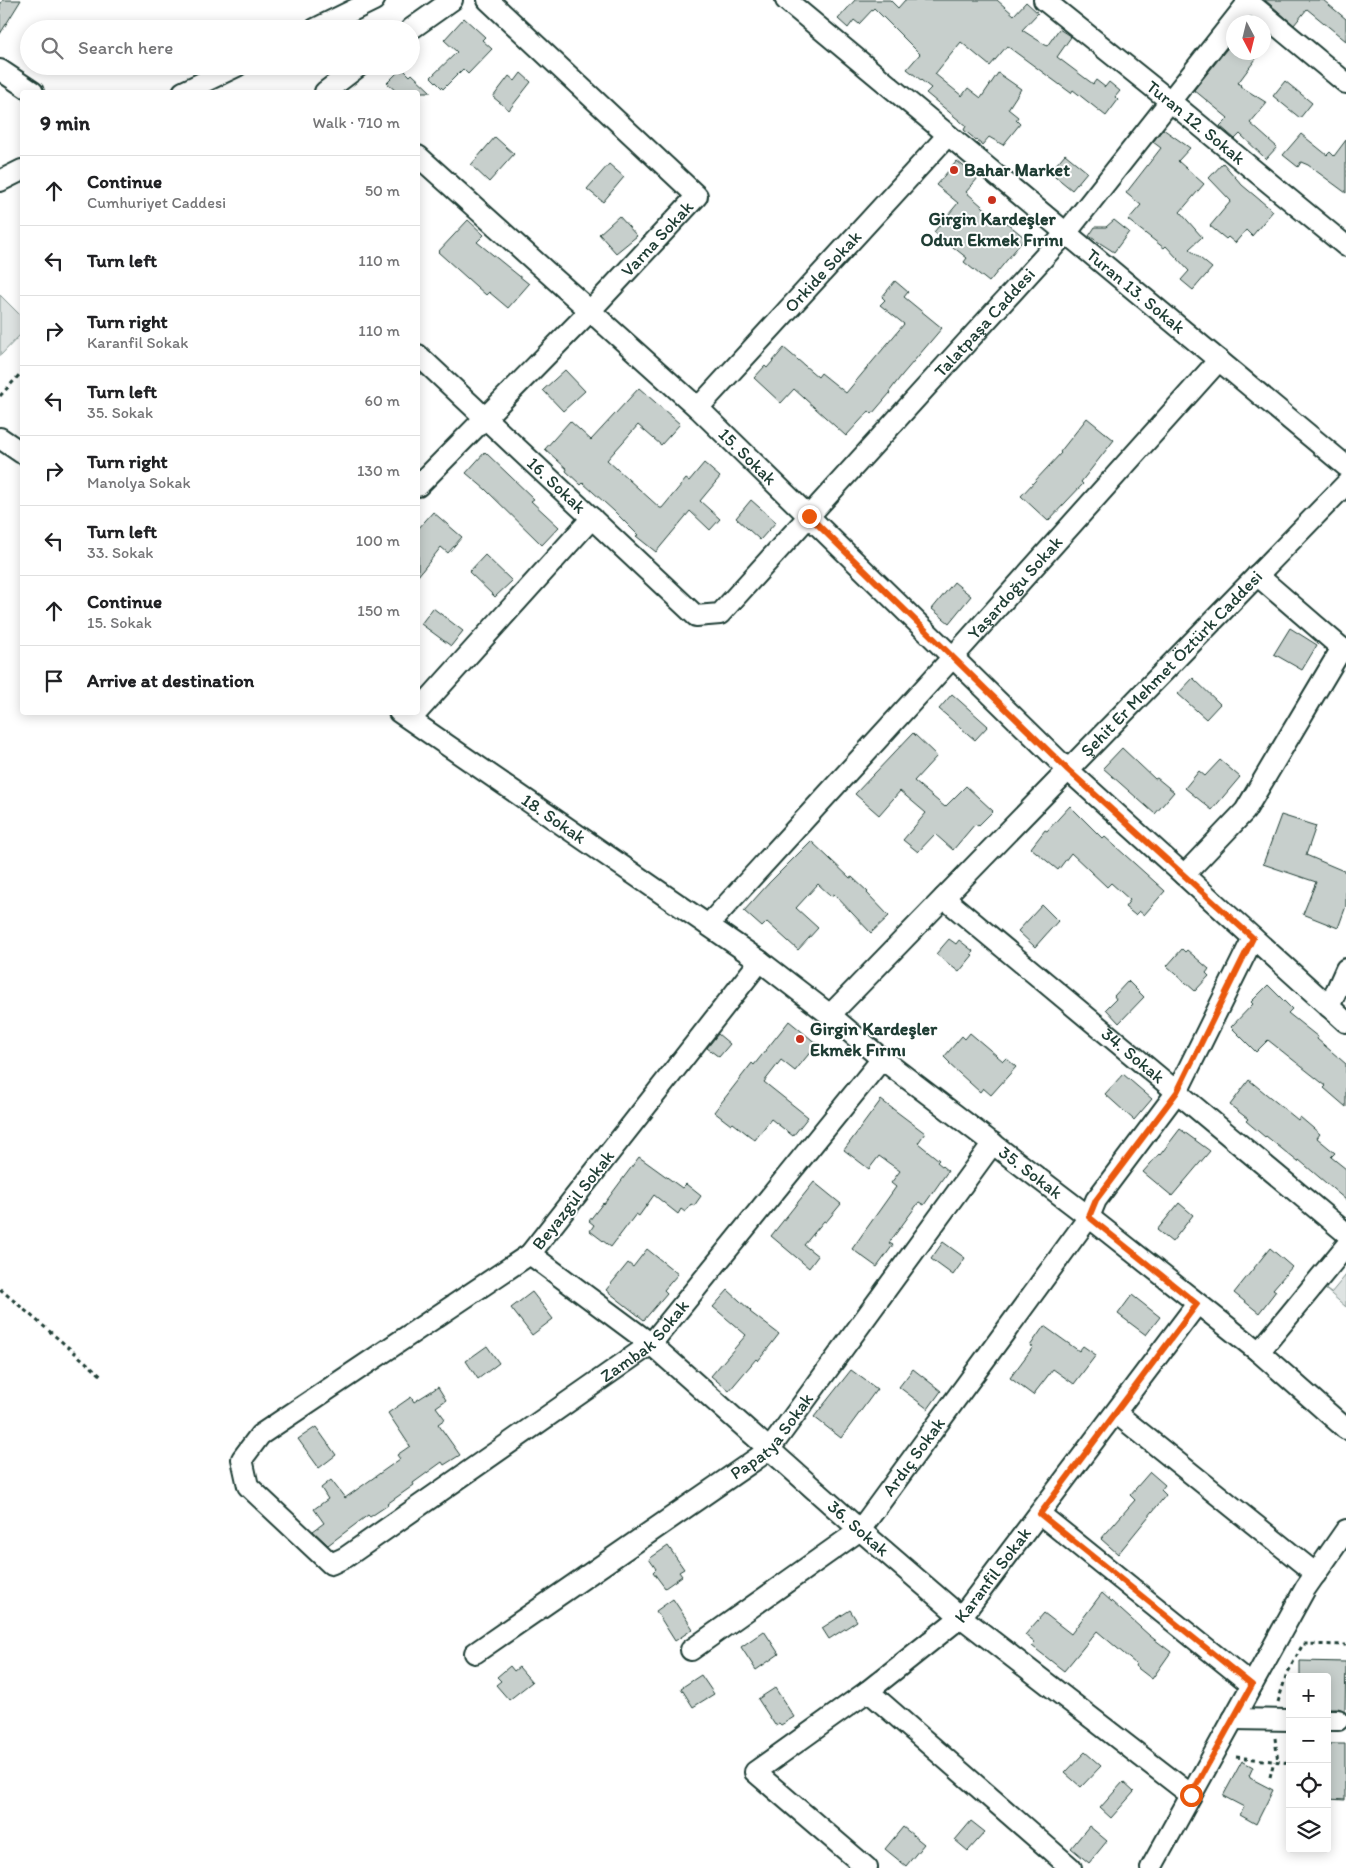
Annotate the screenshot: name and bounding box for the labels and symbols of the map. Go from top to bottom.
north arrow [1226,15,1271,60]
street label: Turan 12. Sokak [1142,75,1250,169]
place label: Bahar Market [964,159,1070,181]
marker: Bahar Market [948,164,960,176]
marker: Girgin Kardeşler Odun Ekmek Fırını [986,194,998,206]
street label: Varna Sokak [616,196,698,282]
place label: Girgin Kardeşler Odun Ekmek Fırını [921,208,1063,251]
street label: Orkide Sokak [780,226,866,317]
street label: Turan 13. Sokak [1082,244,1190,338]
street label: Talatpaşa Caddesi [929,263,1040,382]
street label: 15. Sokak [714,423,781,490]
street label: 16. Sokak [522,452,591,518]
route end [798,505,821,528]
street label: Yaşardoğu Sokak [963,531,1067,644]
street label: Şehit Er Mehmet Öztürk Caddesi [1076,566,1267,761]
street label: 18. Sokak [517,789,590,849]
place label: Girgin Kardeşler Ekmek Fırını [810,1018,938,1061]
street label: 34. Sokak [1097,1023,1169,1088]
marker: Girgin Kardeşler Ekmek Fırını [794,1033,806,1045]
street label: 35. Sokak [994,1141,1067,1204]
street label: Beyazgül Sokak [527,1145,619,1254]
street label: Zambak Sokak [596,1295,694,1387]
street label: Papatya Sokak [726,1388,818,1484]
street label: Ardıç Sokak [877,1413,950,1500]
street label: 36. Sokak [823,1495,893,1561]
street label: Karanfil Sokak [949,1523,1036,1627]
route start [1180,1784,1203,1807]

